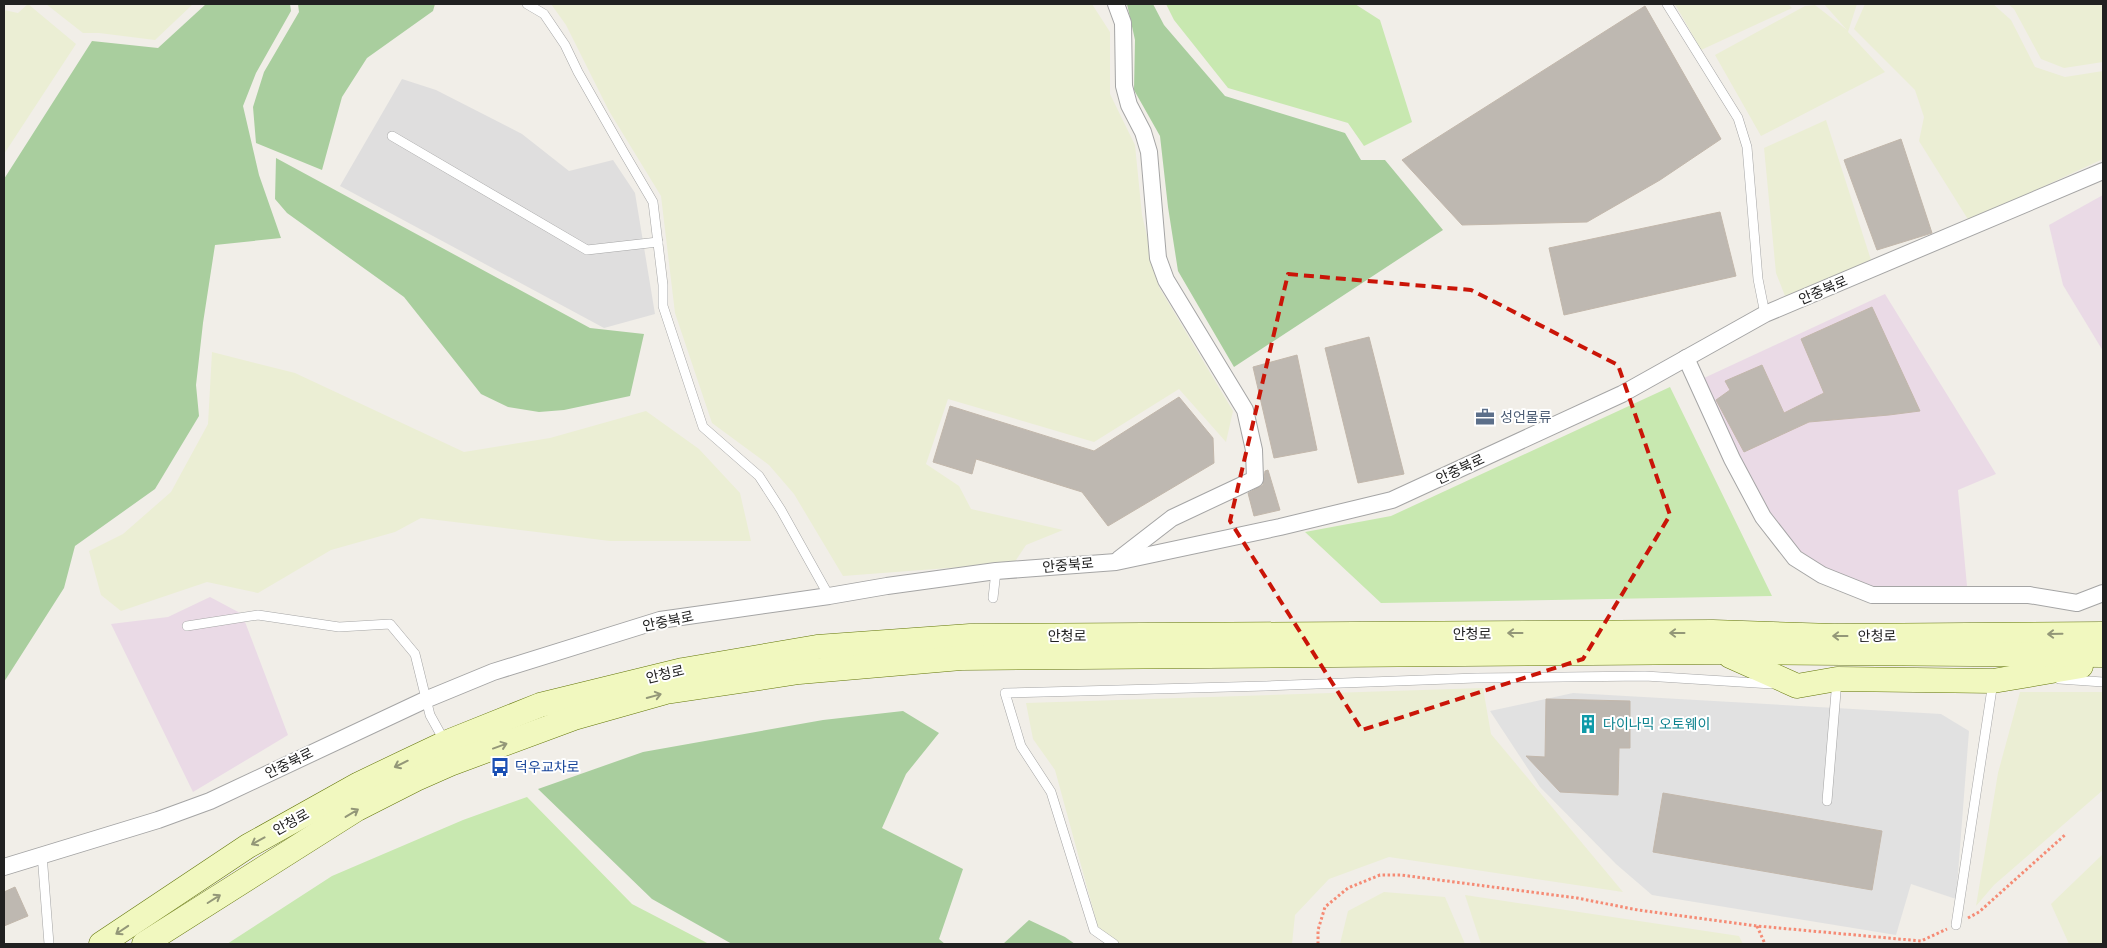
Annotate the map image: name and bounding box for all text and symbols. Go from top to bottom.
street label: 안중북로 [1796,273,1850,307]
office icon: 성언물류 [1474,406,1496,428]
place label: 성언물류 [1500,409,1552,425]
street label: 안중북로 [1433,451,1487,487]
street label: 안중북로 [1042,555,1094,575]
street label: 안중북로 [641,608,695,634]
street label: 안청로 [1453,626,1491,642]
street label: 안청로 [1048,628,1086,644]
one-way arrow [1669,628,1686,638]
street label: 안청로 [1858,628,1897,644]
one-way arrow [1507,629,1523,638]
one-way arrow [2047,629,2063,639]
one-way arrow [1832,631,1848,641]
street label: 안청로 [644,662,686,686]
one-way arrow [646,691,662,700]
building icon: 다이나믹 오토웨이 [1577,713,1599,735]
place label: 다이나믹 오토웨이 [1603,716,1711,732]
one-way arrow [491,741,507,750]
street label: 안중북로 [262,744,316,781]
bus stop icon: 덕우교차로 [489,756,511,778]
place label: 덕우교차로 [515,759,580,775]
one-way arrow [394,760,409,769]
street label: 안청로 [270,806,312,838]
one-way arrow [344,807,358,817]
one-way arrow [251,836,266,846]
one-way arrow [206,894,220,904]
one-way arrow [116,925,130,935]

